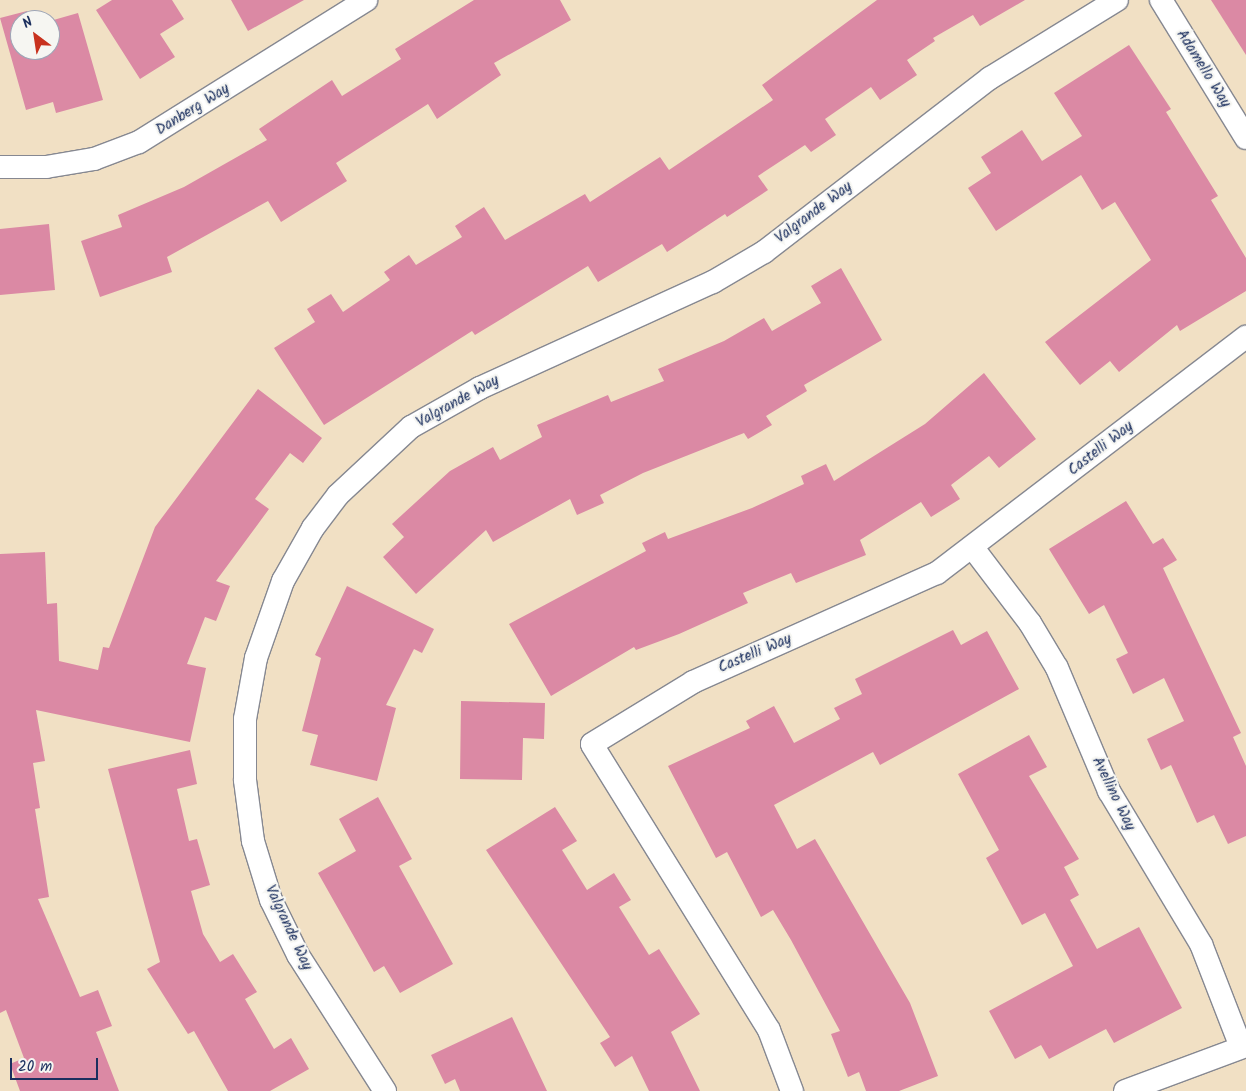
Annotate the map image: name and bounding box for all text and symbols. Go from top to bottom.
north arrow [10,10,60,60]
text: N [18,11,37,35]
street label: Adamello Way [1172,27,1234,111]
street label: Danberg Way [153,80,233,140]
street label: Valgrande Way [772,178,856,248]
street label: Valgrande Way [413,372,503,432]
street label: Castelli Way [1065,418,1137,480]
street label: Castelli Way [716,631,794,677]
street label: Avellino Way [1087,754,1139,834]
street label: Valgrande Way [260,883,316,973]
scale bar [12,1048,100,1080]
text: 20 m [18,1055,52,1079]

